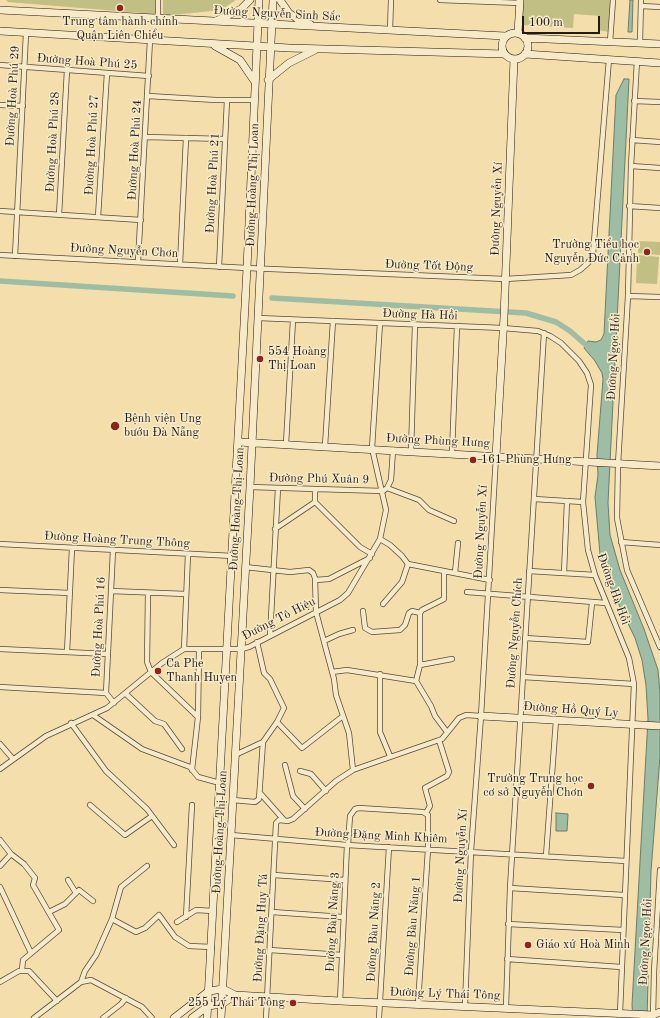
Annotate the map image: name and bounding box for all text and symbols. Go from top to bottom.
marker: Trung tâm hành chính Quận Liên Chiểu [115,3,125,13]
street label: Đường Nguyễn Sinh Sắc [213,3,341,25]
scale bar [524,8,602,34]
place label: Trung tâm hành chính Quận Liên Chiểu [62,15,178,43]
text: 100 m [529,17,563,29]
street label: Đường Hoà Phú 29 [3,45,23,147]
street label: Đường Hoà Phú 25 [36,51,138,73]
street label: Đường Hoà Phú 28 [43,91,63,193]
street label: Đường Hoà Phú 27 [82,94,102,196]
street label: Đường Hoà Phú 24 [125,99,145,201]
street label: Đường Hoàng Thị Loan [244,123,262,247]
street label: Đường Hoà Phú 21 [203,132,223,234]
street label: Đường Nguyễn Xí [488,162,506,256]
place label: Trường Tiểu học Nguyễn Đức Cảnh [544,238,639,266]
street label: Đường Nguyễn Chơn [69,241,179,261]
marker: Trường Tiểu học Nguyễn Đức Cảnh [642,247,652,257]
street label: Đường Tốt Động [385,257,473,275]
street label: Đường Hà Hồi [382,306,458,324]
street label: Đường Ngọc Hồi [605,313,623,401]
place label: 554 Hoàng Thị Loan [268,345,327,373]
marker: 554 Hoàng Thị Loan [255,354,265,364]
place label: Bệnh viện Ung bướu Đà Nẵng [124,412,201,440]
marker: Bệnh viện Ung bướu Đà Nẵng [109,420,121,432]
street label: Đường Phùng Hưng [386,431,490,451]
street label: Đường Hoàng Thị Loan [227,447,247,571]
place label: 161 Phùng Hưng [481,453,571,467]
marker: 161 Phùng Hưng [468,455,478,465]
street label: Đường Phú Xuân 9 [269,471,369,487]
street label: Đường Nguyễn Xí [471,485,491,579]
street label: Đường Hoàng Trung Thông [44,529,190,551]
street label: Đường Hà Hồi [593,551,633,627]
street label: Đường Hoà Phú 16 [89,576,109,678]
street label: Đường Nguyễn Chích [504,577,526,689]
street label: Đường Tô Hiệu [240,594,318,644]
place label: Ca Phe Thanh Huyen [166,657,237,685]
marker: Ca Phe Thanh Huyen [153,666,163,676]
street label: Đường Hồ Quý Ly [523,699,619,721]
street label: Đường Hoàng Thị Loan [210,770,230,894]
place label: Trường Trung học cơ sở Nguyễn Chơn [483,772,583,800]
marker: Trường Trung học cơ sở Nguyễn Chơn [586,781,596,791]
street label: Đường Nguyễn Xí [451,809,471,903]
street label: Đường Đặng Minh Khiêm [314,825,448,847]
street label: Đường Bàu Năng 3 [323,872,343,972]
street label: Đường Đặng Huy Tá [251,873,271,983]
street label: Đường Bàu Năng 1 [402,875,424,977]
street label: Đường Bàu Năng 2 [364,882,384,982]
street label: Đường Ngọc Hồi [637,898,655,986]
place label: Giáo xứ Hoà Minh [536,938,630,952]
marker: Giáo xứ Hoà Minh [523,940,533,950]
street label: Đường Lý Thái Tông [389,985,501,1003]
place label: 255 Lý Thái Tông [188,996,285,1010]
marker: 255 Lý Thái Tông [288,998,298,1008]

